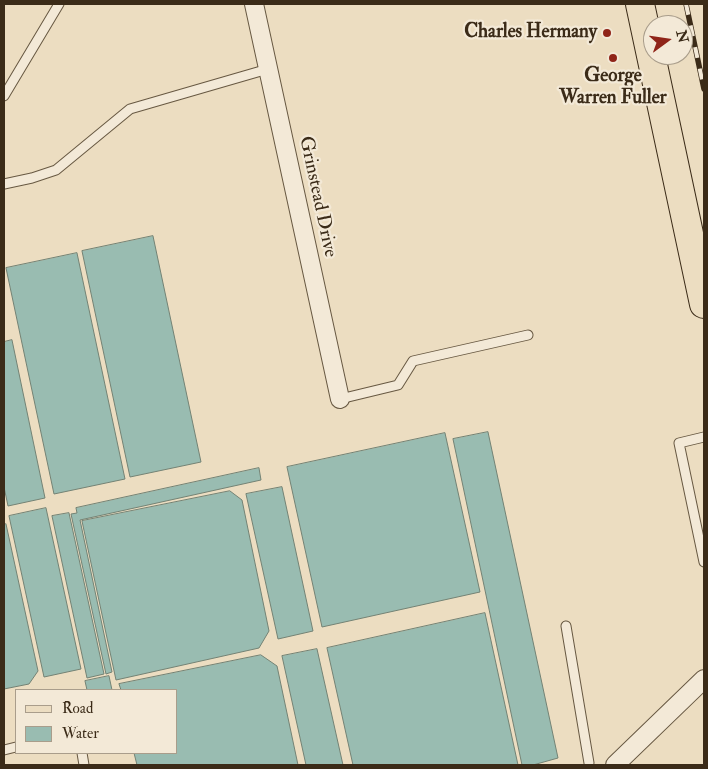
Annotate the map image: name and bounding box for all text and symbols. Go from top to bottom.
north arrow [643,15,693,65]
place label: Charles Hermany [464,22,597,44]
marker: Charles Hermany [601,27,613,39]
text: N [672,28,692,45]
marker: George Warren Fuller [607,52,619,64]
place label: George Warren Fuller [559,66,667,110]
street label: Grinstead Drive [293,134,341,260]
legend [15,689,178,754]
text: Road [62,699,93,718]
text: Water [62,724,99,743]

